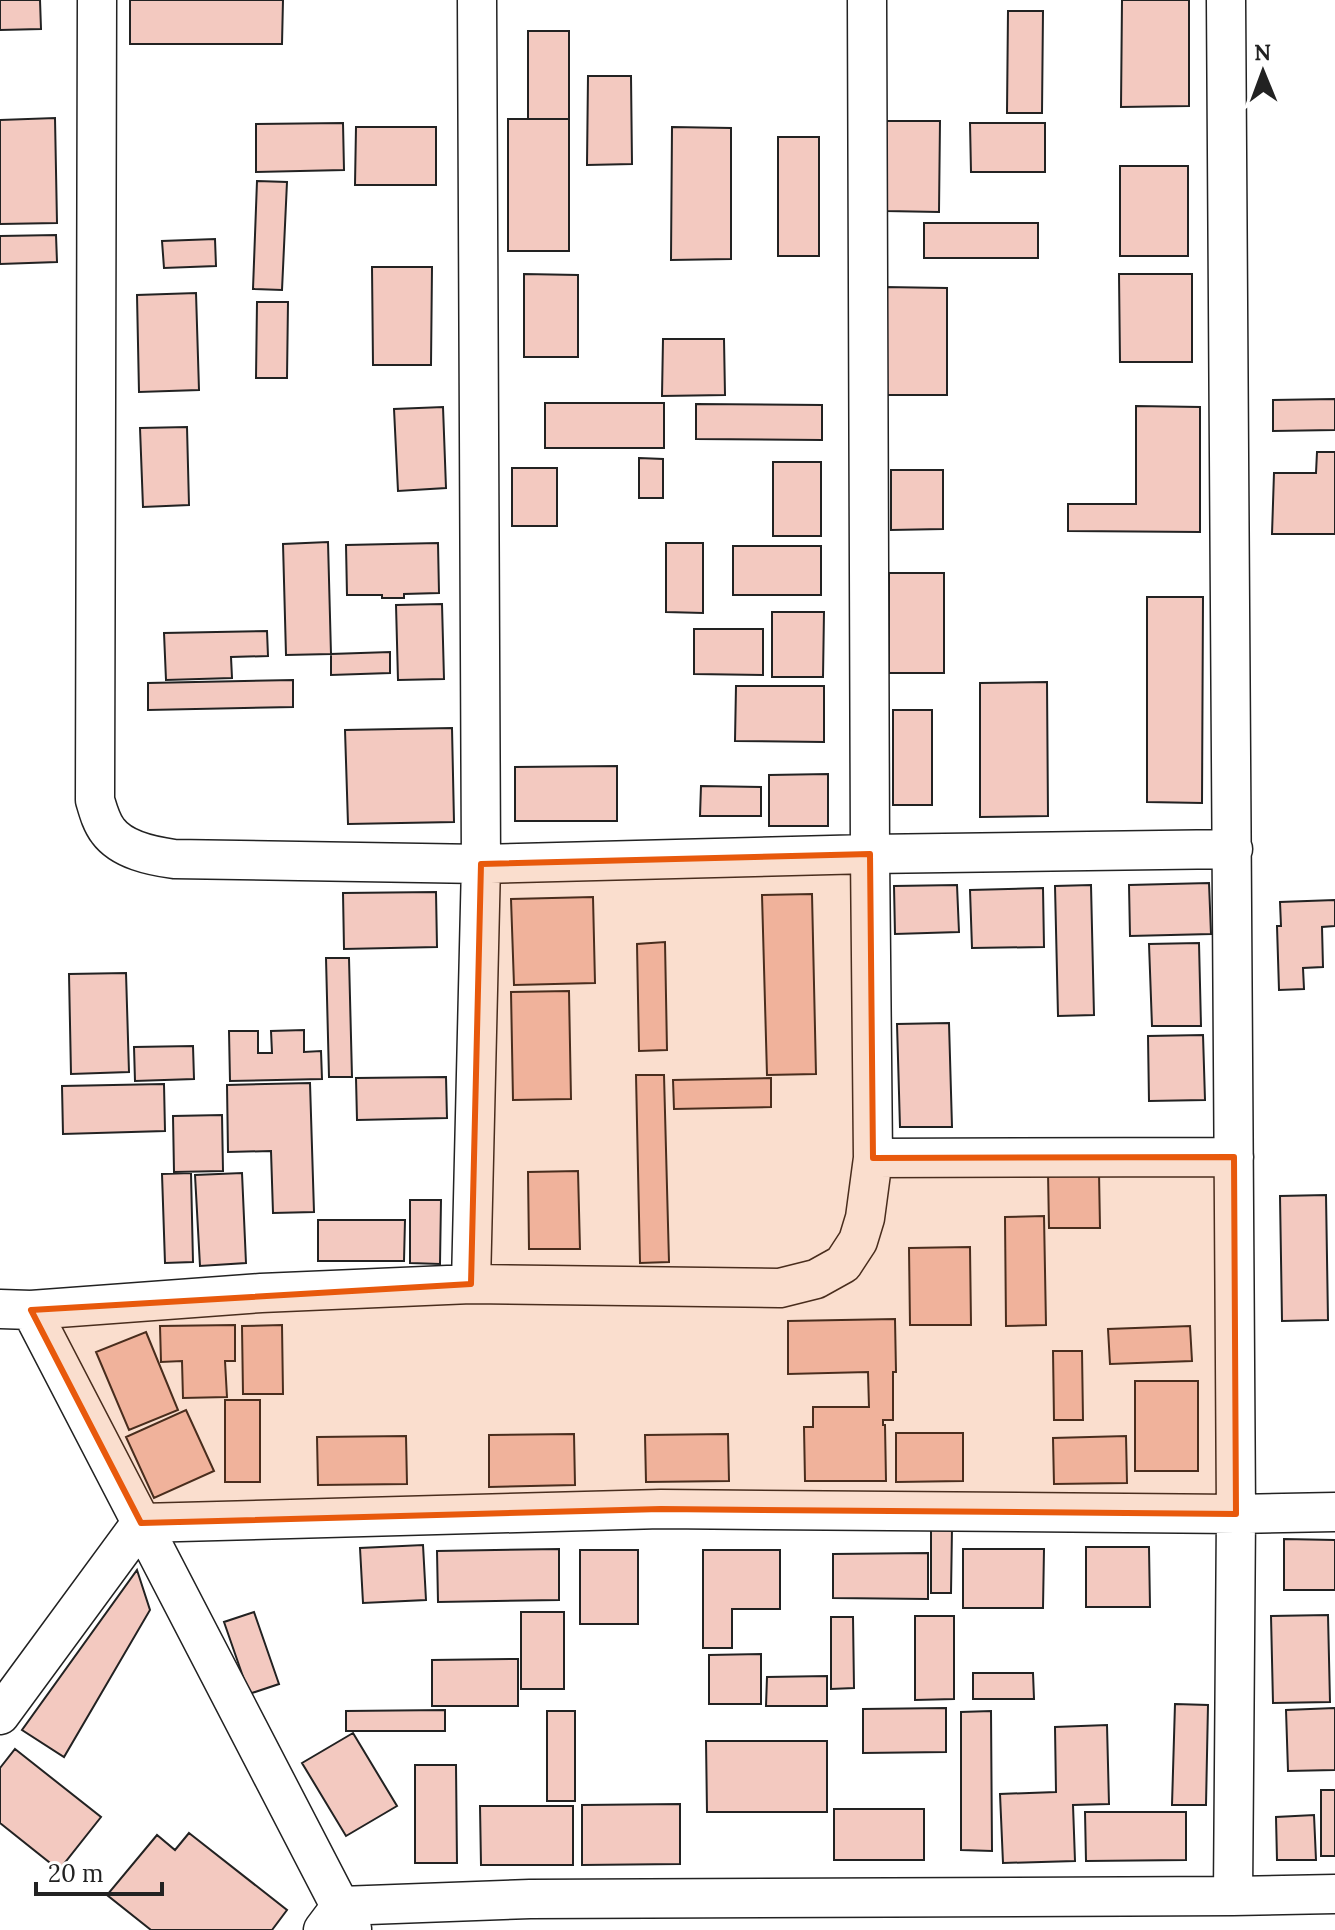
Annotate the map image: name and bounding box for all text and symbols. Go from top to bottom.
north arrow [1223,32,1303,112]
text: N [1254,38,1271,66]
scale bar [36,1846,162,1896]
text: 20 m [48,1858,104,1889]

